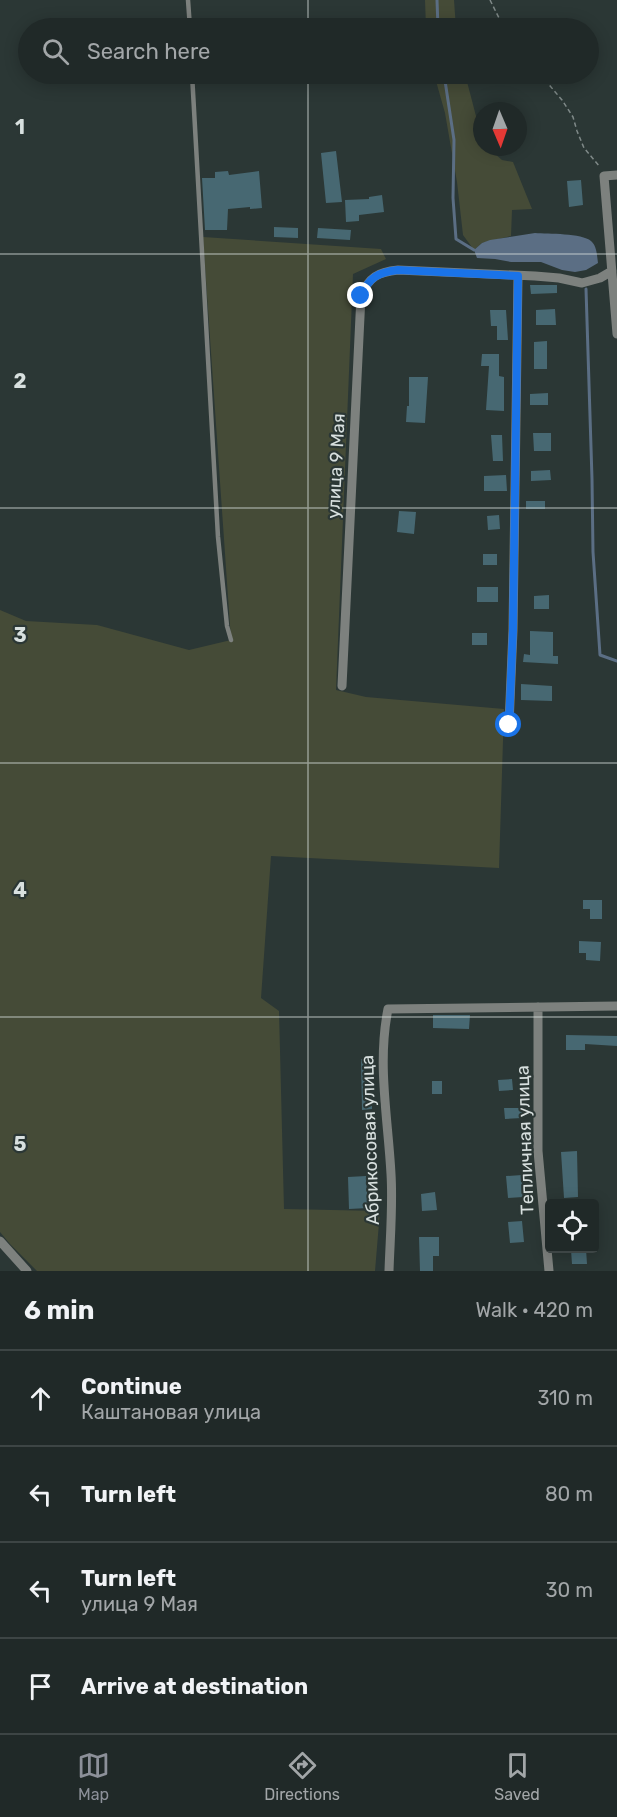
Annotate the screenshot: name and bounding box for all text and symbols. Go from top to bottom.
search box [18,18,599,84]
icon: search [39,35,72,68]
text: Search here [87,38,210,65]
north arrow [473,102,527,156]
text: 1 [15,115,25,139]
route end [347,282,373,308]
text: 2 [14,369,27,393]
street label: улица 9 Мая [322,413,350,519]
text: 3 [13,623,27,647]
route start [495,711,521,737]
text: 4 [13,878,27,902]
street label: Абрикосовая улица [356,1055,384,1225]
street label: Тепличная улица [511,1065,539,1215]
text: 5 [14,1132,27,1156]
map controls [545,1199,599,1253]
button: locate [545,1199,599,1253]
text: 6 min [24,1295,94,1326]
text: Walk · 420 m [475,1298,593,1322]
text: Continue [81,1373,182,1400]
icon: ahead [24,1382,57,1415]
text: 310 m [537,1386,593,1410]
text: Каштановая улица [81,1400,261,1424]
icon: left [24,1478,57,1511]
text: Turn left [81,1481,176,1508]
text: 80 m [545,1482,593,1506]
text: Turn left [81,1565,176,1592]
icon: left [24,1574,57,1607]
text: 30 m [546,1578,593,1602]
text: улица 9 Мая [81,1592,198,1616]
icon: arrive [24,1670,57,1703]
text: Arrive at destination [81,1673,308,1700]
tab: Map [77,1749,110,1804]
tab: Directions [264,1749,340,1804]
tab: Saved [494,1749,540,1804]

